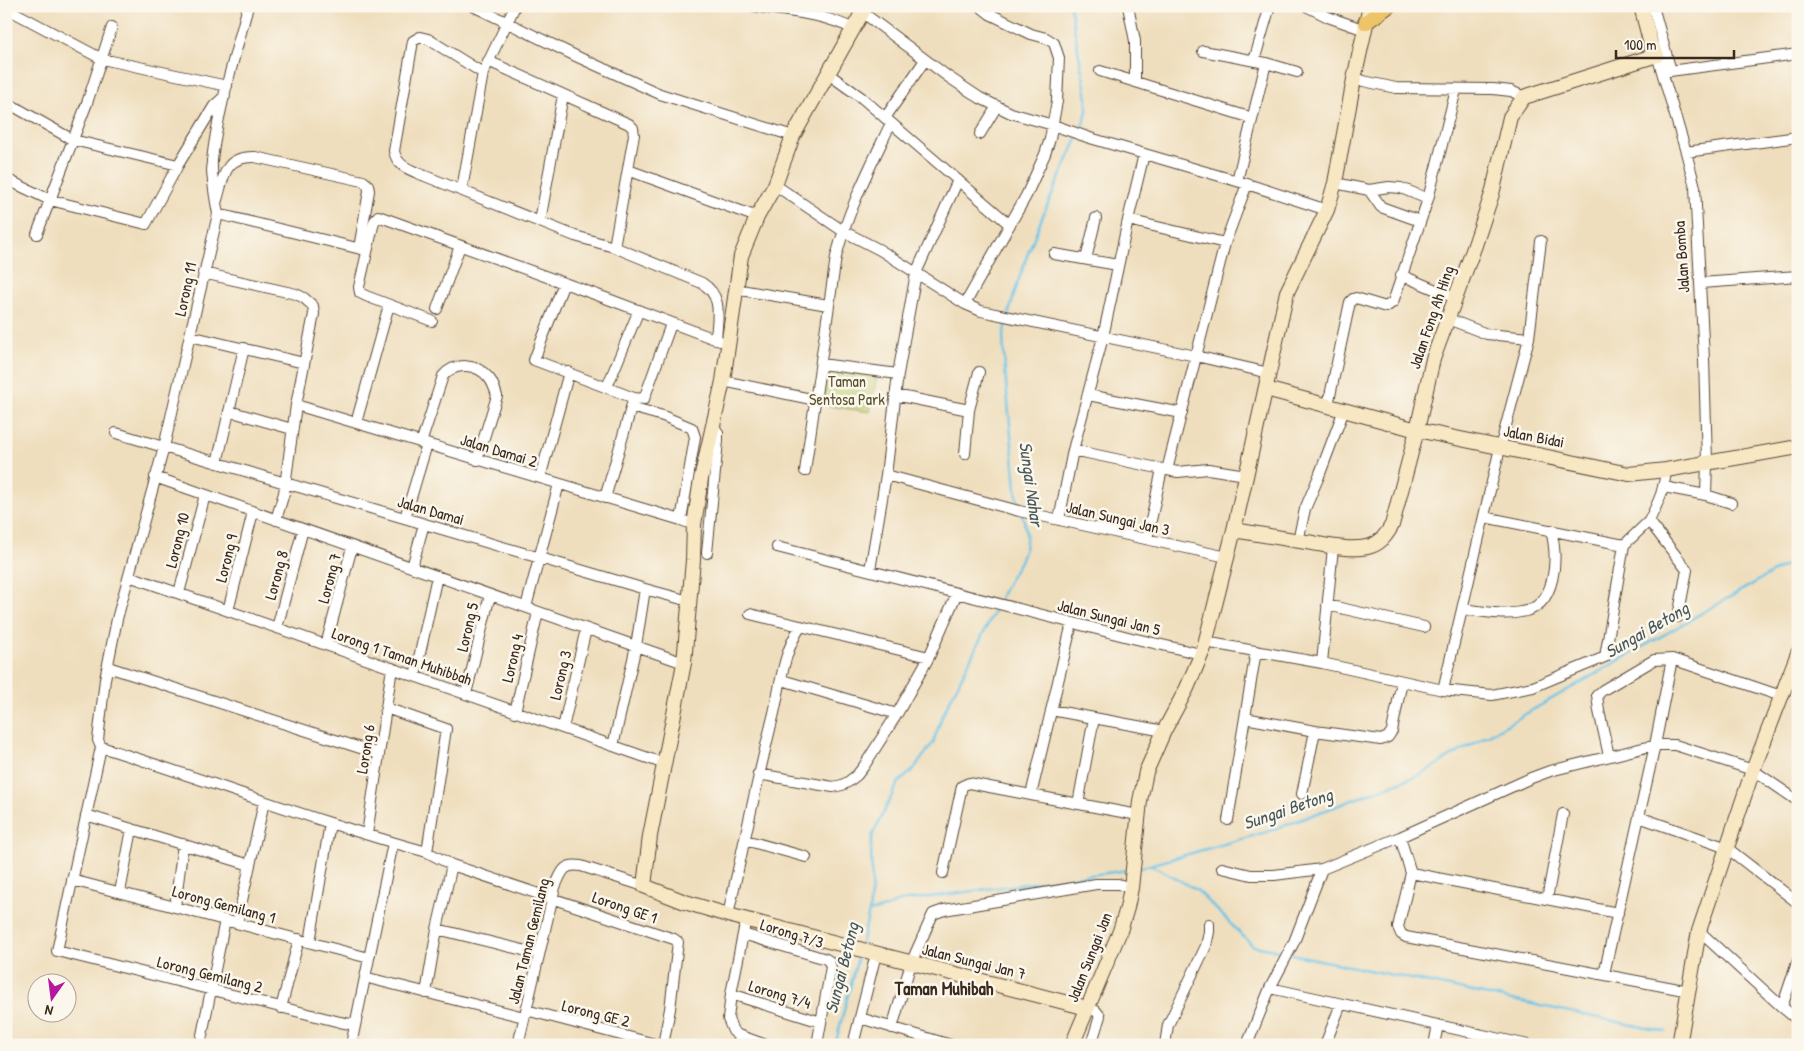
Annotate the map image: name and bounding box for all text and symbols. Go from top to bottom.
scale bar [1616,28,1734,60]
text: 100 m [1624,34,1657,55]
street label: Jalan Bomba [1668,220,1694,294]
street label: Lorong 11 [169,260,201,318]
street label: Jalan Fong Ah Hing [1403,262,1459,372]
park label: Taman Sentosa Park [809,370,885,410]
street label: Jalan Bidai [1502,419,1566,453]
street label: Jalan Damai 2 [458,428,541,472]
water label: Sungai Nahar [1013,440,1050,530]
street label: Jalan Damai [395,490,467,530]
street label: Jalan Sungai Jan 3 [1064,495,1172,541]
street label: Lorong 10 [160,510,194,570]
street label: Lorong 9 [209,531,243,584]
street label: Lorong 8 [259,548,293,602]
street label: Lorong 7 [312,550,346,605]
street label: Jalan Sungai Jan 5 [1055,594,1163,640]
water label: Sungai Betong [1600,595,1694,664]
street label: Lorong 5 [451,600,483,654]
street label: Lorong 1 Taman Muhibbah [329,622,475,690]
street label: Lorong 4 [496,632,528,684]
street label: Lorong 3 [544,648,576,702]
street label: Lorong 6 [350,723,380,775]
water label: Sungai Betong [1240,781,1337,835]
street label: Jalan Taman Gemilang [502,876,554,1006]
street label: Lorong Gemilang 1 [170,880,278,928]
street label: Lorong GE 1 [590,886,661,928]
street label: Jalan Sungai Jan [1061,909,1117,1005]
street label: Lorong 7/3 [758,913,826,953]
water label: Sungai Betong [818,919,865,1016]
street label: Jalan Sungai Jan 7 [920,937,1028,985]
street label: Lorong Gemilang 2 [155,950,265,998]
north arrow [28,974,78,1024]
street label: Lorong 7/4 [746,974,814,1014]
district label: Taman Muhibah [894,976,994,1001]
street label: Lorong GE 2 [560,994,633,1032]
text: N [42,1001,55,1021]

